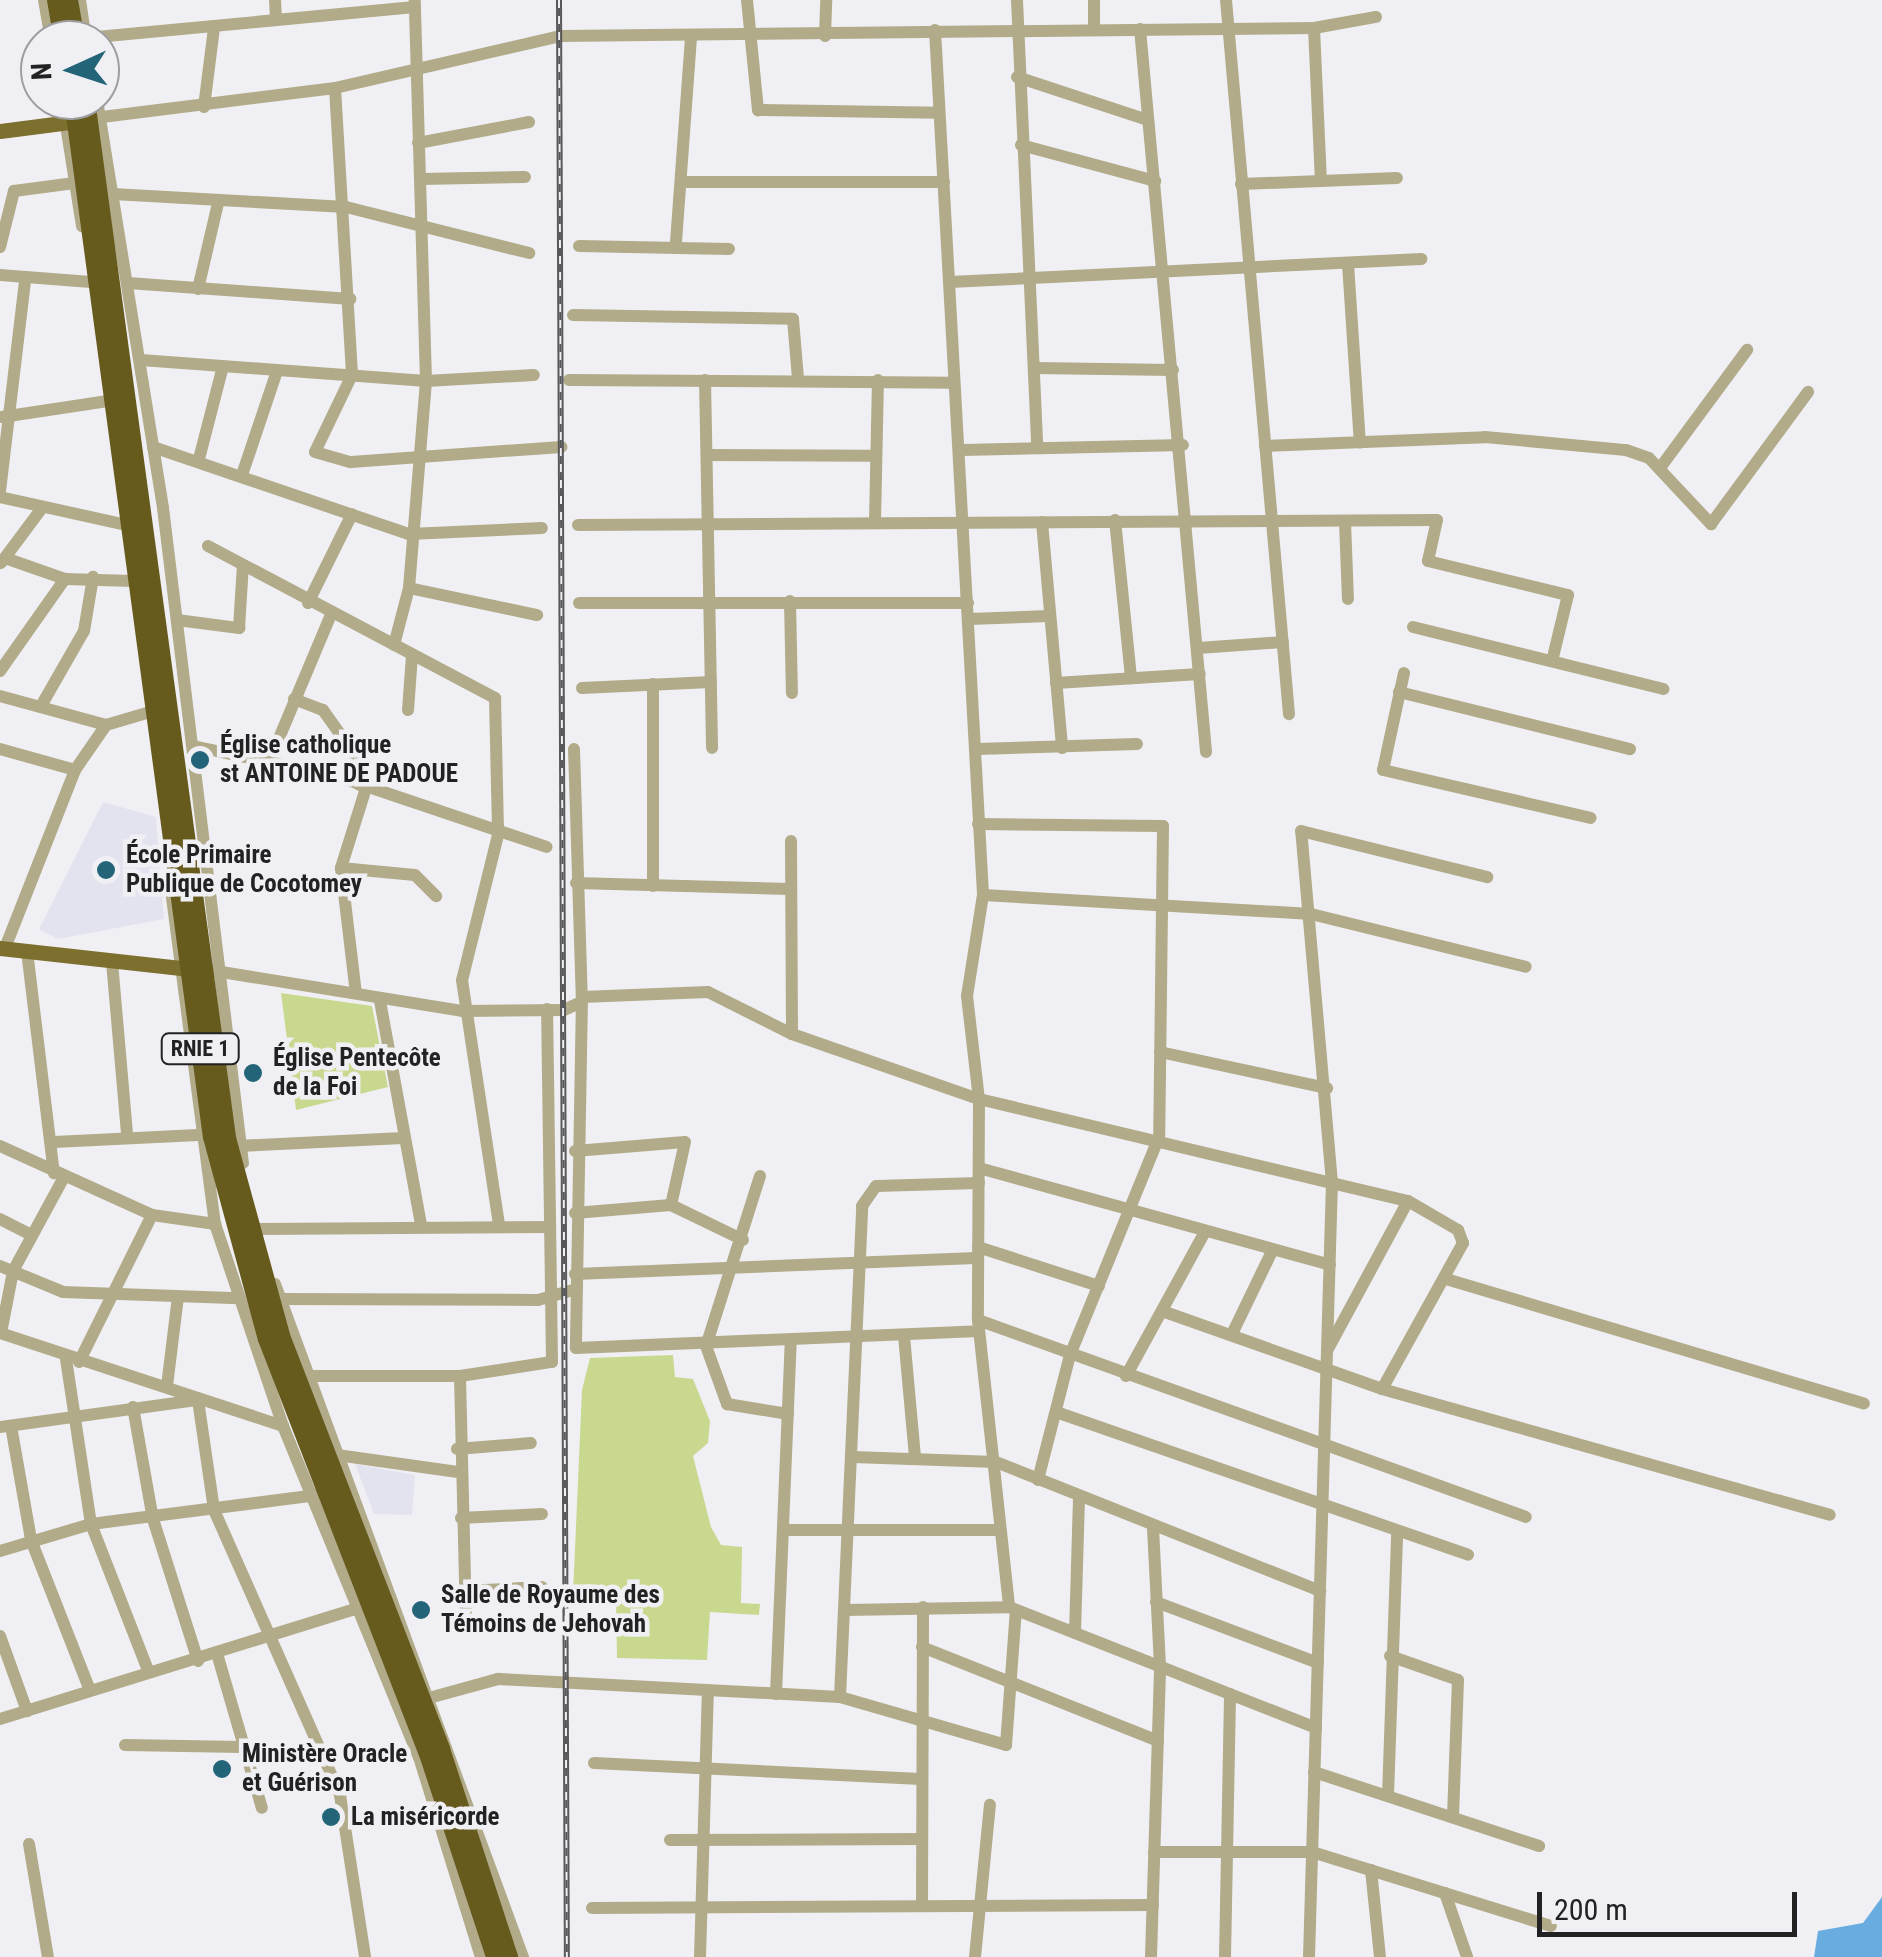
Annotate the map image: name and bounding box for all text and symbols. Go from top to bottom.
north arrow [20,20,120,120]
text: N [25,62,58,81]
place label: Église catholique st ANTOINE DE PADOUE [220,731,458,790]
marker: Église catholique st ANTOINE DE PADOUE [189,749,211,771]
place label: École Primaire Publique de Cocotomey [126,841,362,900]
marker: École Primaire Publique de Cocotomey [95,859,117,881]
road number: RNIE 1 [160,1032,240,1066]
place label: Église Pentecôte de la Foi [273,1044,441,1103]
marker: Église Pentecôte de la Foi [242,1062,264,1084]
place label: Salle de Royaume des Témoins de Jehovah [441,1581,660,1640]
marker: Salle de Royaume des Témoins de Jehovah [410,1599,432,1621]
place label: Ministère Oracle et Guérison [242,1740,407,1799]
marker: Ministère Oracle et Guérison [211,1758,233,1780]
place label: La miséricorde [351,1802,500,1832]
marker: La miséricorde [320,1806,342,1828]
scale bar [1542,1872,1802,1934]
text: 200 m [1554,1892,1628,1927]

